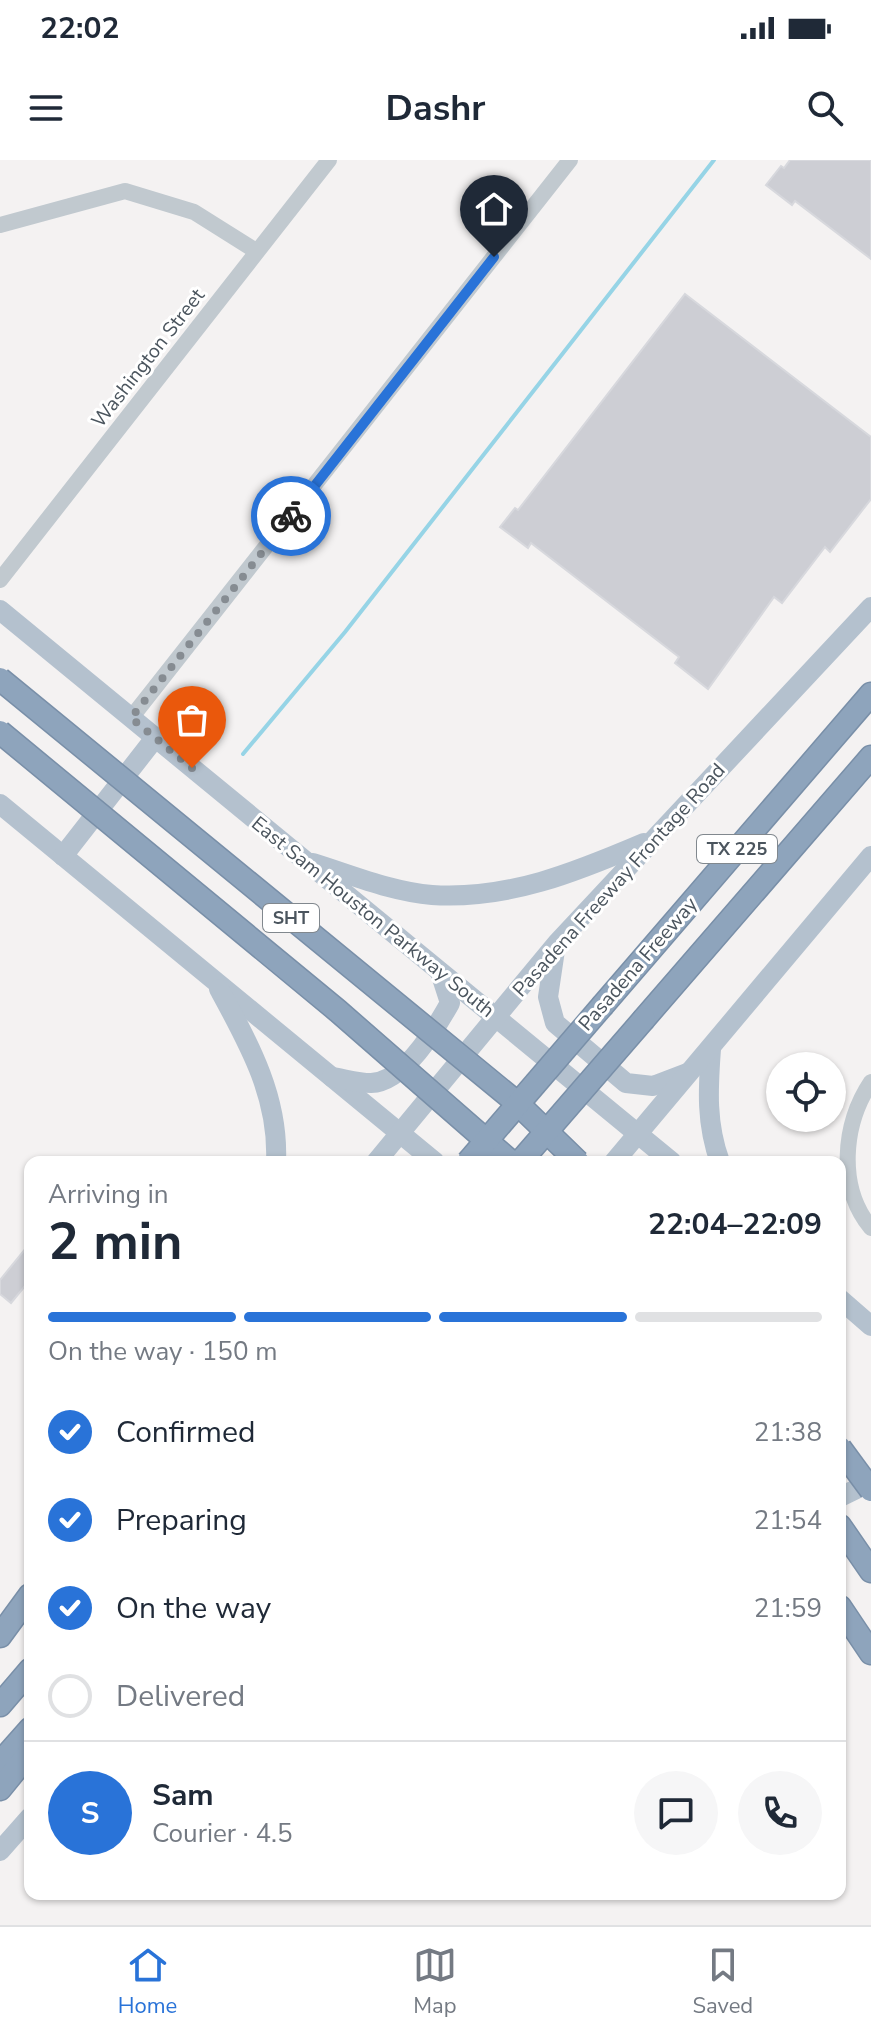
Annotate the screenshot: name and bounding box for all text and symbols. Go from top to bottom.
text: 22:02 [40,8,119,49]
text: Dashr [386,84,485,133]
icon: menu [24,86,68,130]
icon: search [803,86,847,130]
pin [460,175,528,257]
icon: home [472,187,516,231]
street label: Washington Street [85,282,211,433]
courier [251,476,331,556]
icon: bike [269,494,313,538]
pin [158,686,226,768]
icon: bag [170,698,214,742]
street label: Pasadena Freeway Frontage Road [508,758,730,1002]
street label: East Sam Houston Parkway South [246,810,500,1024]
road number: TX 225 [697,835,777,863]
street label: Pasadena Freeway [574,892,702,1036]
road number: SHT [263,904,319,932]
map controls [766,1052,846,1132]
button: locate [766,1052,846,1132]
text: Arriving in [48,1177,169,1212]
text: 22:04–22:09 [648,1204,822,1245]
text: 2 min [48,1206,183,1277]
text: On the way · 150 m [48,1334,277,1369]
icon: check [48,1410,92,1454]
text: Confirmed [116,1412,256,1453]
text: 21:38 [754,1415,822,1450]
icon: check [48,1498,92,1542]
text: Preparing [116,1500,247,1541]
text: 21:54 [754,1503,822,1538]
icon: check [48,1586,92,1630]
text: On the way [116,1588,271,1629]
text: 21:59 [754,1591,822,1626]
text: Delivered [116,1676,245,1717]
button: chat [634,1771,718,1855]
button: phone [738,1771,822,1855]
text: Sam [152,1775,214,1816]
text: S [81,1793,99,1834]
text: Courier · 4.5 [152,1816,293,1851]
tab: Home [118,1943,177,2021]
tab: Map [413,1943,457,2021]
tab: Saved [692,1943,753,2021]

